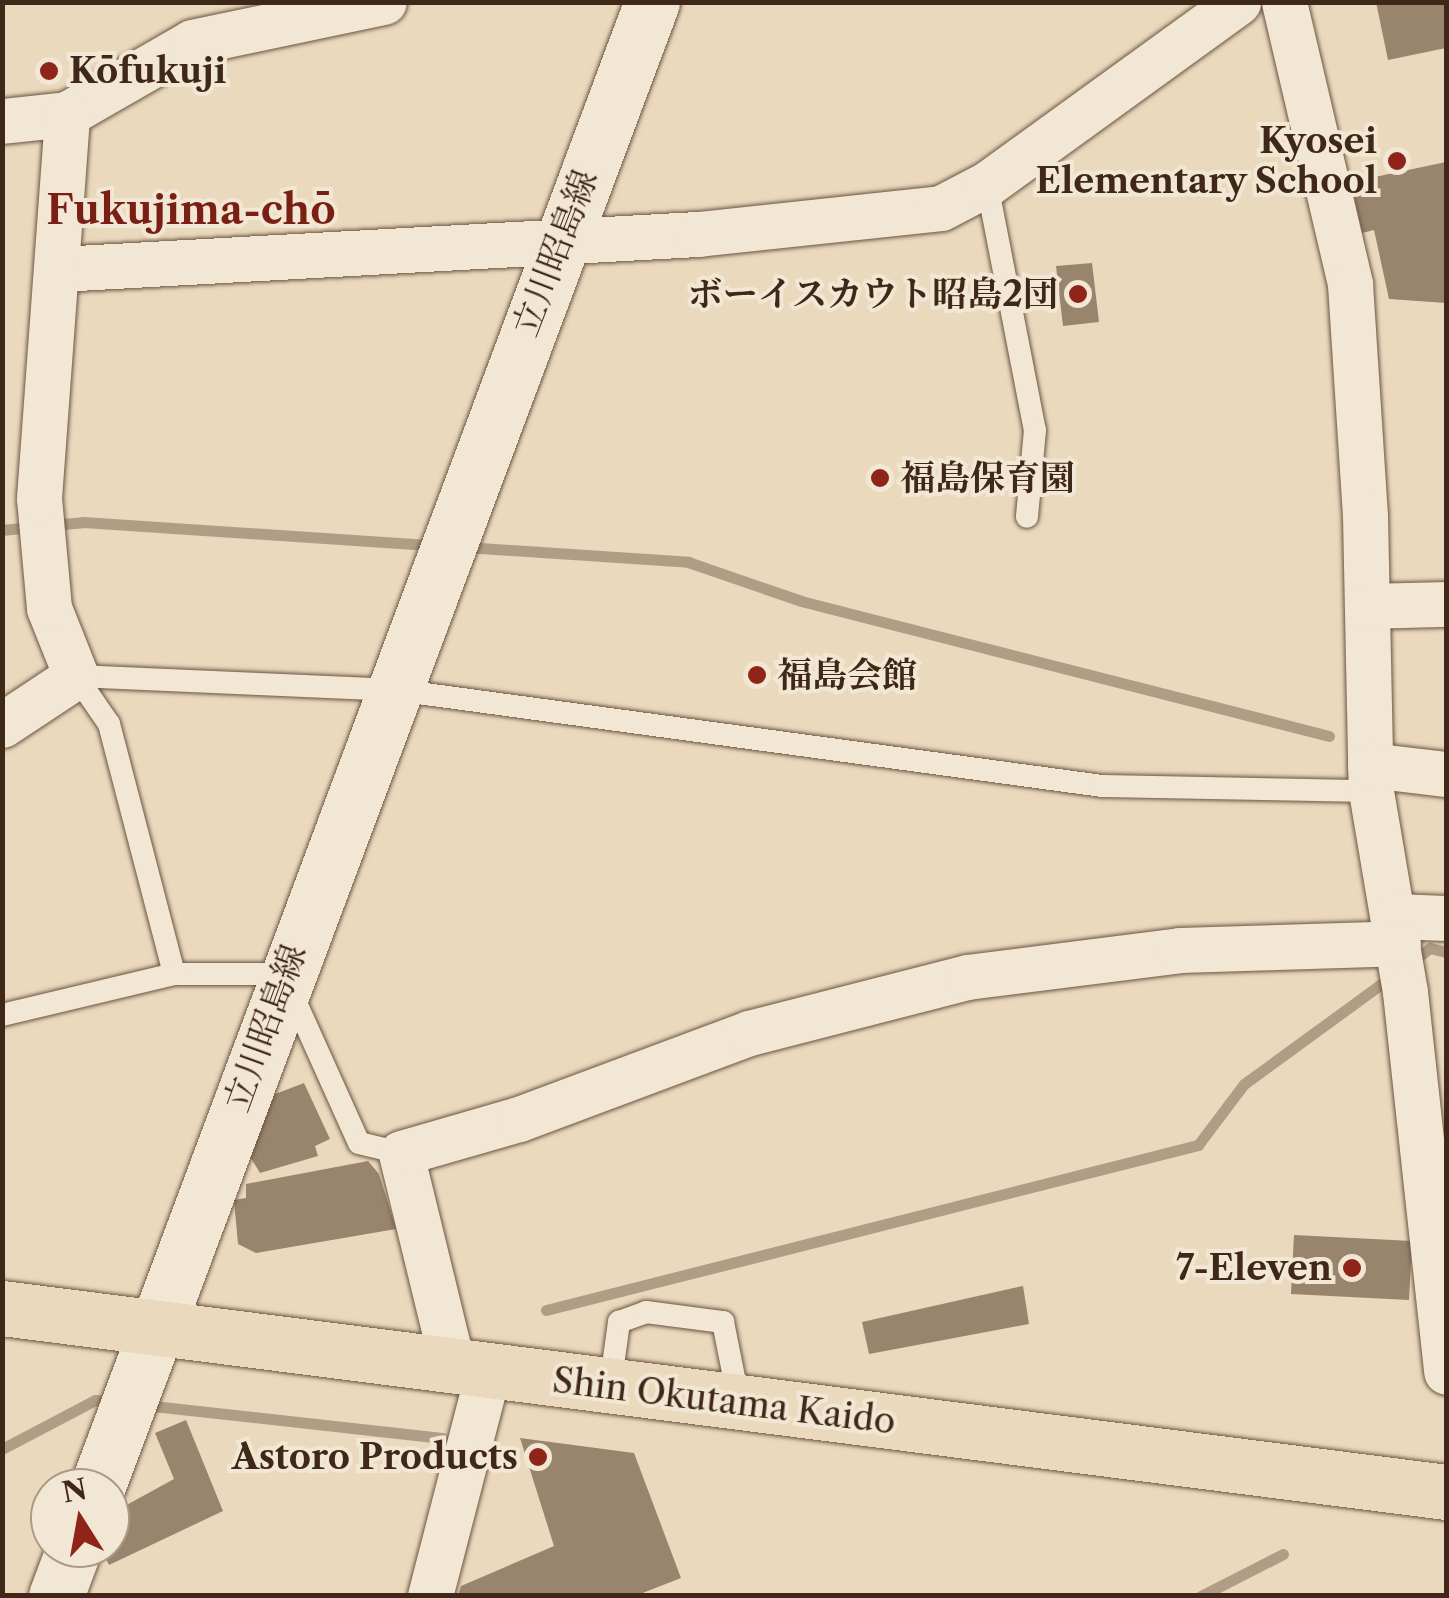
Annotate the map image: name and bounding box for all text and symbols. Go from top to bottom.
place label: Kōfukuji [69,50,226,92]
marker: Kōfukuji [38,60,60,82]
place label: Kyosei Elementary School [1035,120,1377,202]
marker: Kyosei Elementary School [1386,150,1408,172]
street label: 立川昭島線 [504,164,606,342]
district label: Fukujima-chō [46,186,336,234]
place label: ボーイスカウト昭島2団 [687,273,1058,315]
marker: ボーイスカウト昭島2団 [1067,283,1089,305]
place label: 福島保育園 [900,457,1075,499]
marker: 福島保育園 [869,467,891,489]
place label: 福島会館 [777,654,917,696]
marker: 福島会館 [746,664,768,686]
street label: 立川昭島線 [215,939,315,1117]
place label: 7-Eleven [1176,1247,1332,1289]
marker: 7-Eleven [1341,1257,1363,1279]
street label: Shin Okutama Kaido [550,1359,898,1443]
place label: Astoro Products [232,1436,518,1478]
marker: Astoro Products [527,1446,549,1468]
north arrow [30,1468,130,1568]
text: N [59,1472,90,1510]

